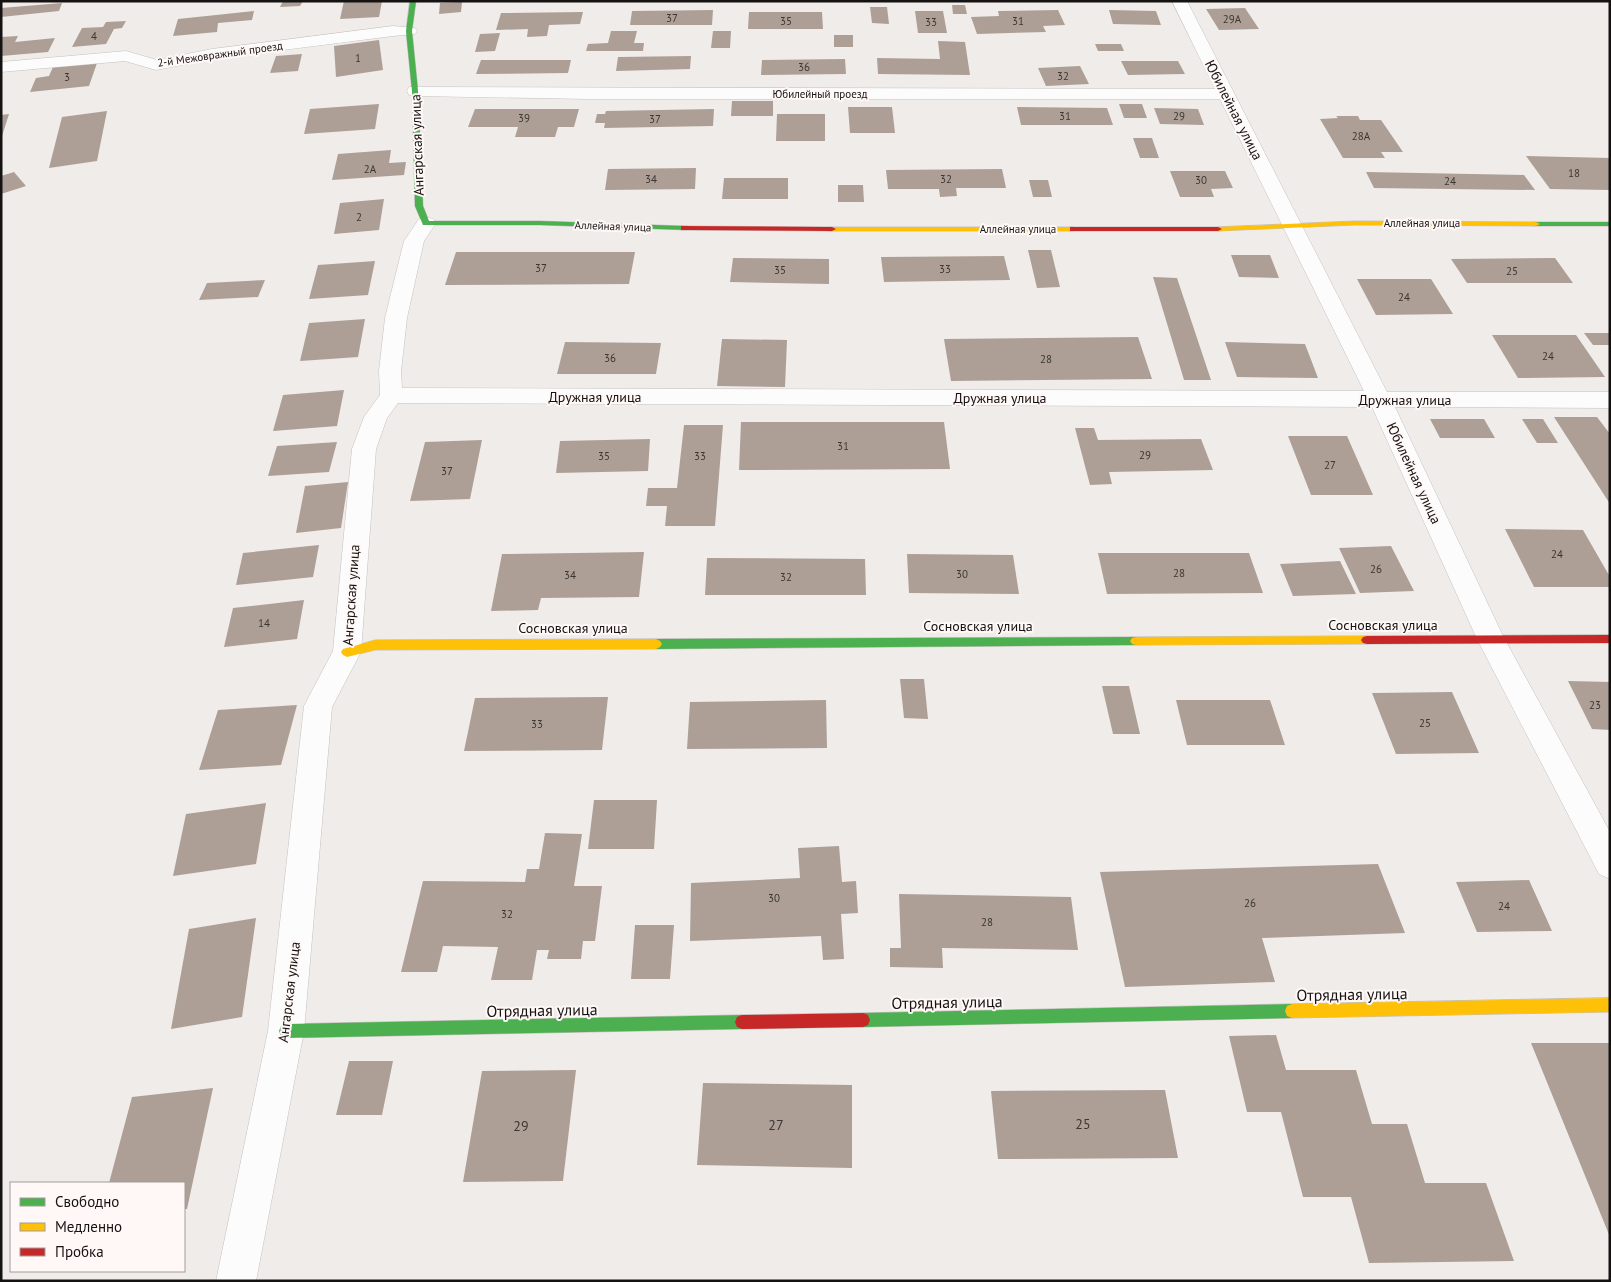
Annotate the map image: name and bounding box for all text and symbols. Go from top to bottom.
house number: 37 [666,11,678,25]
house number: 29А [1223,12,1242,26]
house number: 35 [780,14,792,28]
house number: 31 [1012,14,1024,28]
house number: 33 [925,15,937,29]
house number: 4 [91,29,97,43]
street label: 2-й Межовражный проезд [156,38,284,70]
house number: 1 [355,51,361,65]
street label: Юбилейная улица [1201,57,1267,163]
house number: 36 [798,60,810,74]
house number: 32 [1057,69,1069,83]
house number: 3 [64,70,70,84]
street label: Юбилейный проезд [772,87,868,101]
street label: Ангарская улица [406,94,428,196]
house number: 31 [1059,109,1071,123]
house number: 29 [1173,109,1185,123]
house number: 39 [518,111,530,125]
house number: 37 [649,112,661,126]
house number: 28А [1352,129,1371,143]
house number: 2А [364,162,377,176]
house number: 18 [1568,166,1580,180]
house number: 34 [645,172,657,186]
house number: 32 [940,172,952,186]
house number: 30 [1195,173,1207,187]
house number: 24 [1444,174,1456,188]
house number: 2 [356,210,362,224]
street label: Аллейная улица [1384,216,1460,230]
street label: Аллейная улица [574,218,652,234]
street label: Аллейная улица [980,222,1056,236]
house number: 37 [535,261,547,275]
house number: 33 [939,262,951,276]
house number: 35 [774,263,786,277]
house number: 25 [1506,264,1518,278]
house number: 24 [1398,290,1410,304]
house number: 24 [1542,349,1554,363]
house number: 36 [604,351,616,365]
house number: 28 [1040,352,1052,366]
street label: Дружная улица [548,388,642,406]
street label: Дружная улица [953,389,1047,407]
street label: Дружная улица [1358,391,1452,409]
street label: Юбилейная улица [1383,419,1445,527]
house number: 31 [837,439,849,453]
house number: 29 [1139,448,1151,462]
house number: 35 [598,449,610,463]
house number: 33 [694,449,706,463]
house number: 27 [1324,458,1336,472]
house number: 37 [441,464,453,478]
street label: Ангарская улица [338,544,364,646]
house number: 24 [1551,547,1563,561]
house number: 26 [1370,562,1382,576]
house number: 28 [1173,566,1185,580]
house number: 30 [956,567,968,581]
house number: 34 [564,568,576,582]
house number: 32 [780,570,792,584]
house number: 14 [258,616,270,630]
street label: Сосновская улица [1328,616,1438,634]
street label: Сосновская улица [923,617,1033,635]
street label: Сосновская улица [518,619,628,637]
house number: 23 [1589,698,1601,712]
house number: 25 [1419,716,1431,730]
house number: 33 [531,717,543,731]
house number: 30 [768,891,780,905]
house number: 26 [1244,896,1256,910]
house number: 24 [1498,899,1510,913]
house number: 32 [501,907,513,921]
house number: 28 [981,915,993,929]
street label: Ангарская улица [274,941,304,1043]
street label: Отрядная улица [1296,983,1408,1005]
street label: Отрядная улица [891,991,1003,1013]
street label: Отрядная улица [486,999,598,1021]
house number: 25 [1075,1115,1091,1133]
house number: 27 [768,1116,784,1134]
house number: 29 [513,1117,529,1135]
legend [10,1182,185,1272]
text: Свободно [55,1192,119,1211]
text: Медленно [55,1217,122,1236]
text: Пробка [55,1242,104,1261]

